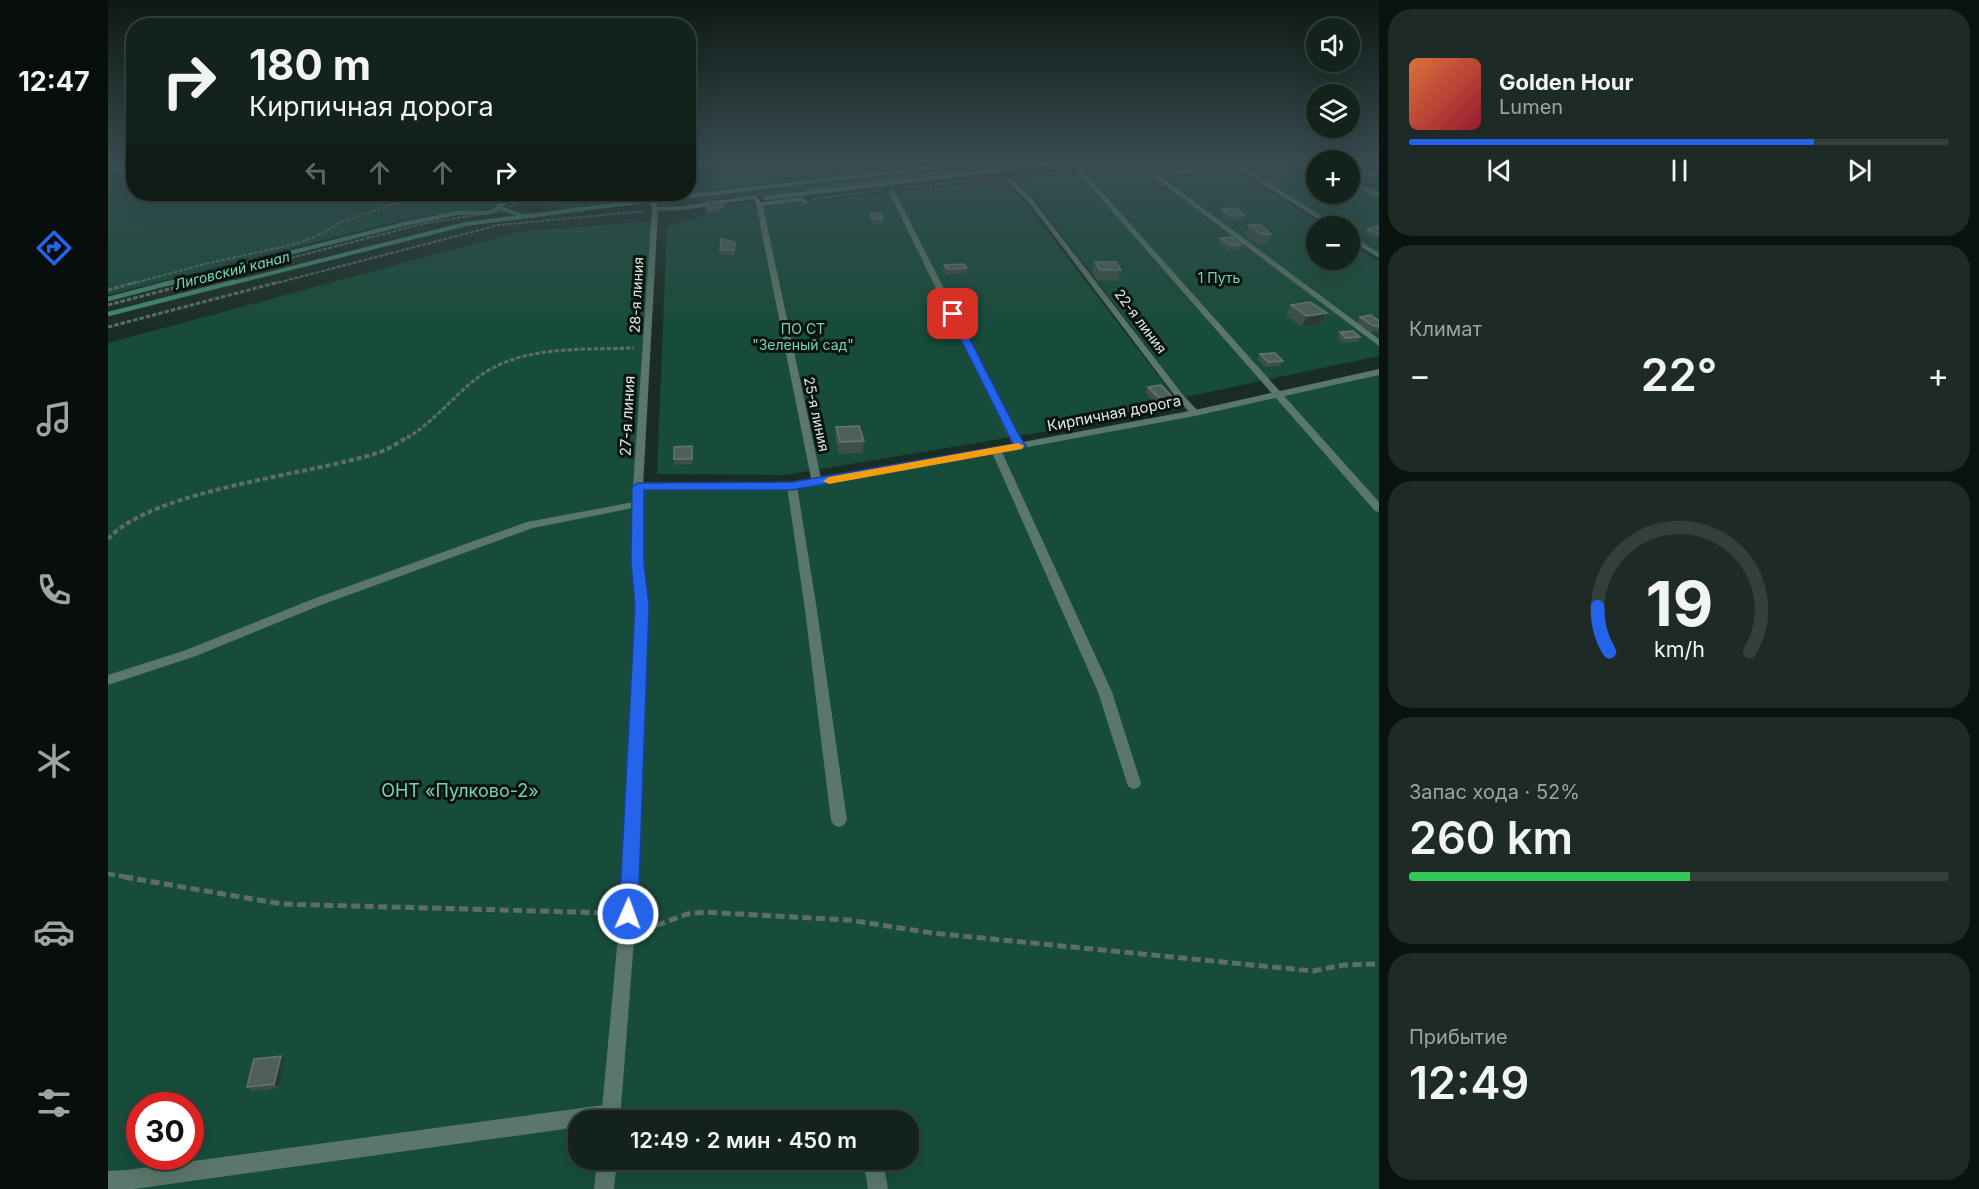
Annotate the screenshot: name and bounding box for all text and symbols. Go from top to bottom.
map controls [1306,18,1360,270]
button: sound [1306,18,1360,72]
text: 180 m [249,39,371,90]
icon: right [150,42,228,120]
text: 12:47 [18,65,90,98]
text: Golden Hour [1499,69,1633,95]
button: layers [1306,84,1360,138]
text: Кирпичная дорога [249,90,494,123]
text: Lumen [1499,95,1563,119]
button: + [1306,150,1360,204]
icon: previous [1483,154,1516,187]
icon: pause [1663,154,1696,187]
icon: next [1843,154,1876,187]
icon: left [300,156,333,189]
icon: ahead [363,156,396,189]
icon: ahead [426,156,459,189]
icon: right [489,156,522,189]
button: − [1306,216,1360,270]
icon: directions [33,227,75,269]
water label: Лиговский канал [173,247,291,293]
street label: 28-я линия [626,257,646,333]
park label: 1 Путь [1198,269,1241,286]
street label: 22-я линия [1111,286,1171,356]
pin [927,288,978,339]
icon: arrive [936,297,969,330]
text: Климат [1409,317,1482,341]
park label: ПО СТ "Зеленый сад" [752,320,854,353]
text: 22° [1641,347,1717,402]
text: − [1409,355,1431,395]
text: + [1927,355,1949,395]
street label: 27-я линия [615,375,639,457]
street label: 25-я линия [801,375,833,453]
street label: Кирпичная дорога [1045,391,1183,435]
icon: music [33,398,75,440]
text: 19 [1645,566,1713,641]
icon: phone [33,569,75,611]
text: km/h [1654,636,1704,662]
icon: climate [33,740,75,782]
park label: ОНТ «Пулково-2» [381,780,539,801]
text: Запас хода · 52% [1409,780,1580,804]
text: 260 km [1409,810,1573,865]
position arrow [596,882,660,946]
icon: car [33,911,75,953]
text: Прибытие [1409,1025,1508,1049]
text: 12:49 [1409,1055,1529,1110]
icon: filters [33,1082,75,1124]
speed limit sign: 30 [126,1092,204,1170]
text: 12:49 · 2 мин · 450 m [630,1127,857,1153]

